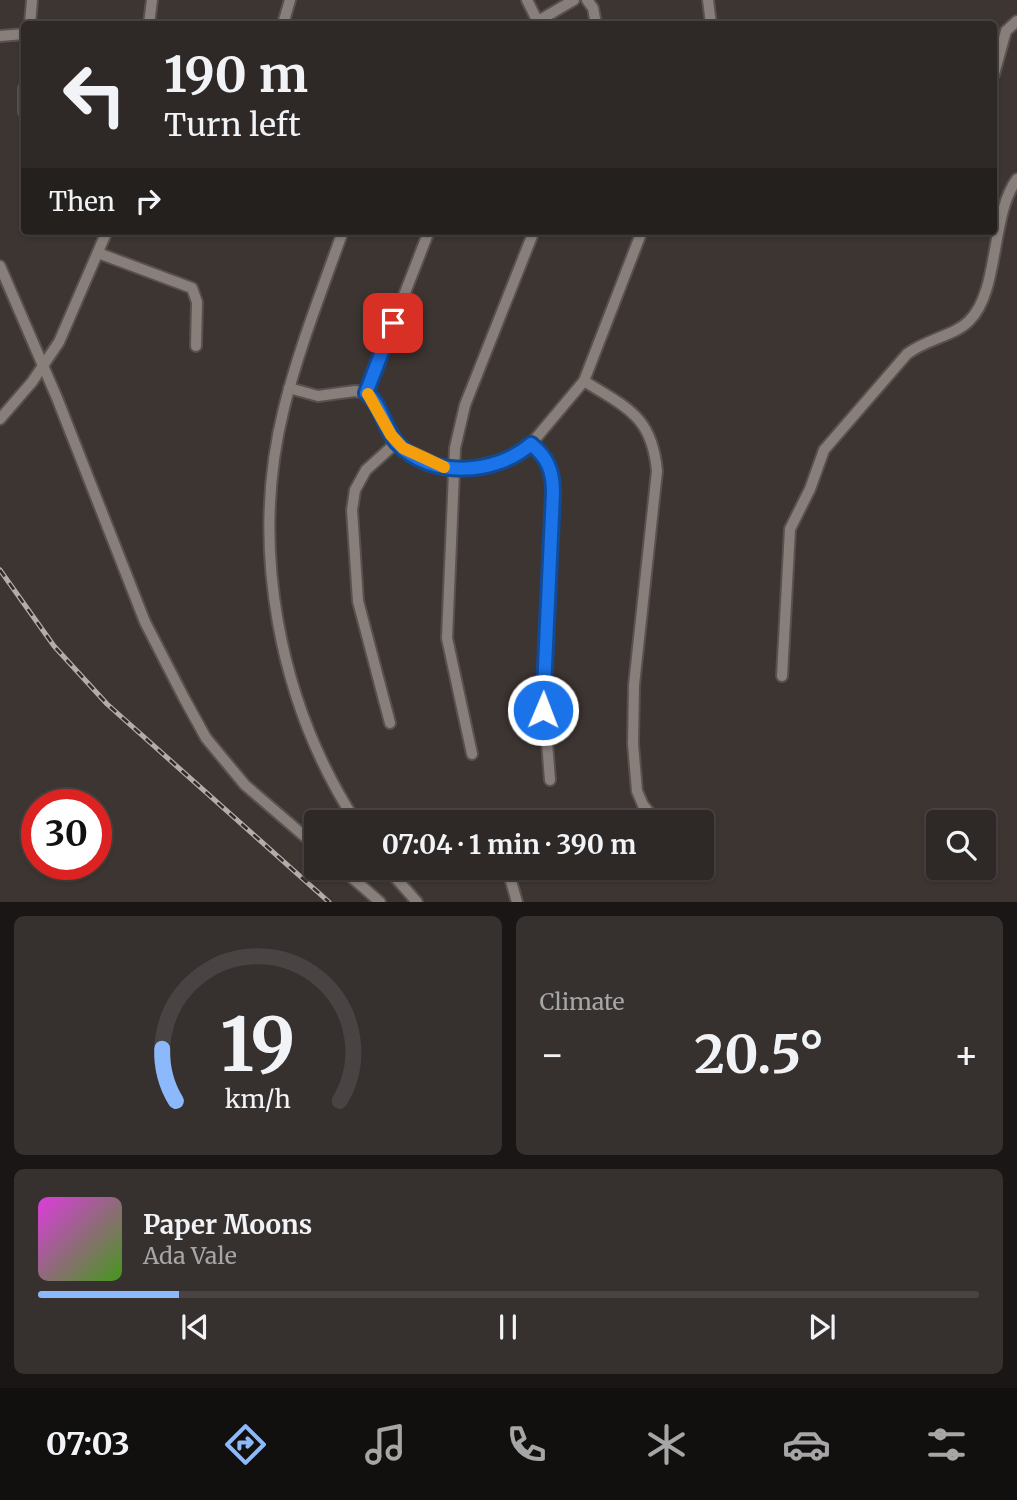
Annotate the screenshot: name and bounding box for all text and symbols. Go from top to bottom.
text: 190 m [164,44,308,105]
icon: left [49,49,140,140]
text: Turn left [164,105,301,145]
icon: right [129,182,167,220]
text: Then [49,185,115,218]
pin [363,293,423,353]
icon: arrive [374,304,412,342]
position arrow [506,673,580,747]
speed limit sign: 30 [21,789,112,880]
map controls [926,810,996,880]
button: search [926,810,996,880]
text: 07:04 · 1 min · 390 m [382,828,636,861]
text: Climate [540,987,625,1016]
text: 19 [220,1000,295,1092]
text: 20.5° [694,1022,824,1087]
text: − [540,1031,565,1078]
text: + [954,1031,979,1078]
text: km/h [225,1083,291,1115]
text: Paper Moons [143,1208,312,1241]
text: Ada Vale [143,1241,237,1270]
icon: previous [176,1308,214,1346]
icon: pause [489,1308,527,1346]
icon: next [803,1308,841,1346]
icon: directions [221,1420,270,1469]
icon: music [361,1420,410,1469]
icon: phone [502,1420,551,1469]
icon: climate [642,1420,691,1469]
icon: car [782,1420,831,1469]
icon: filters [922,1420,971,1469]
text: 07:03 [46,1424,130,1464]

